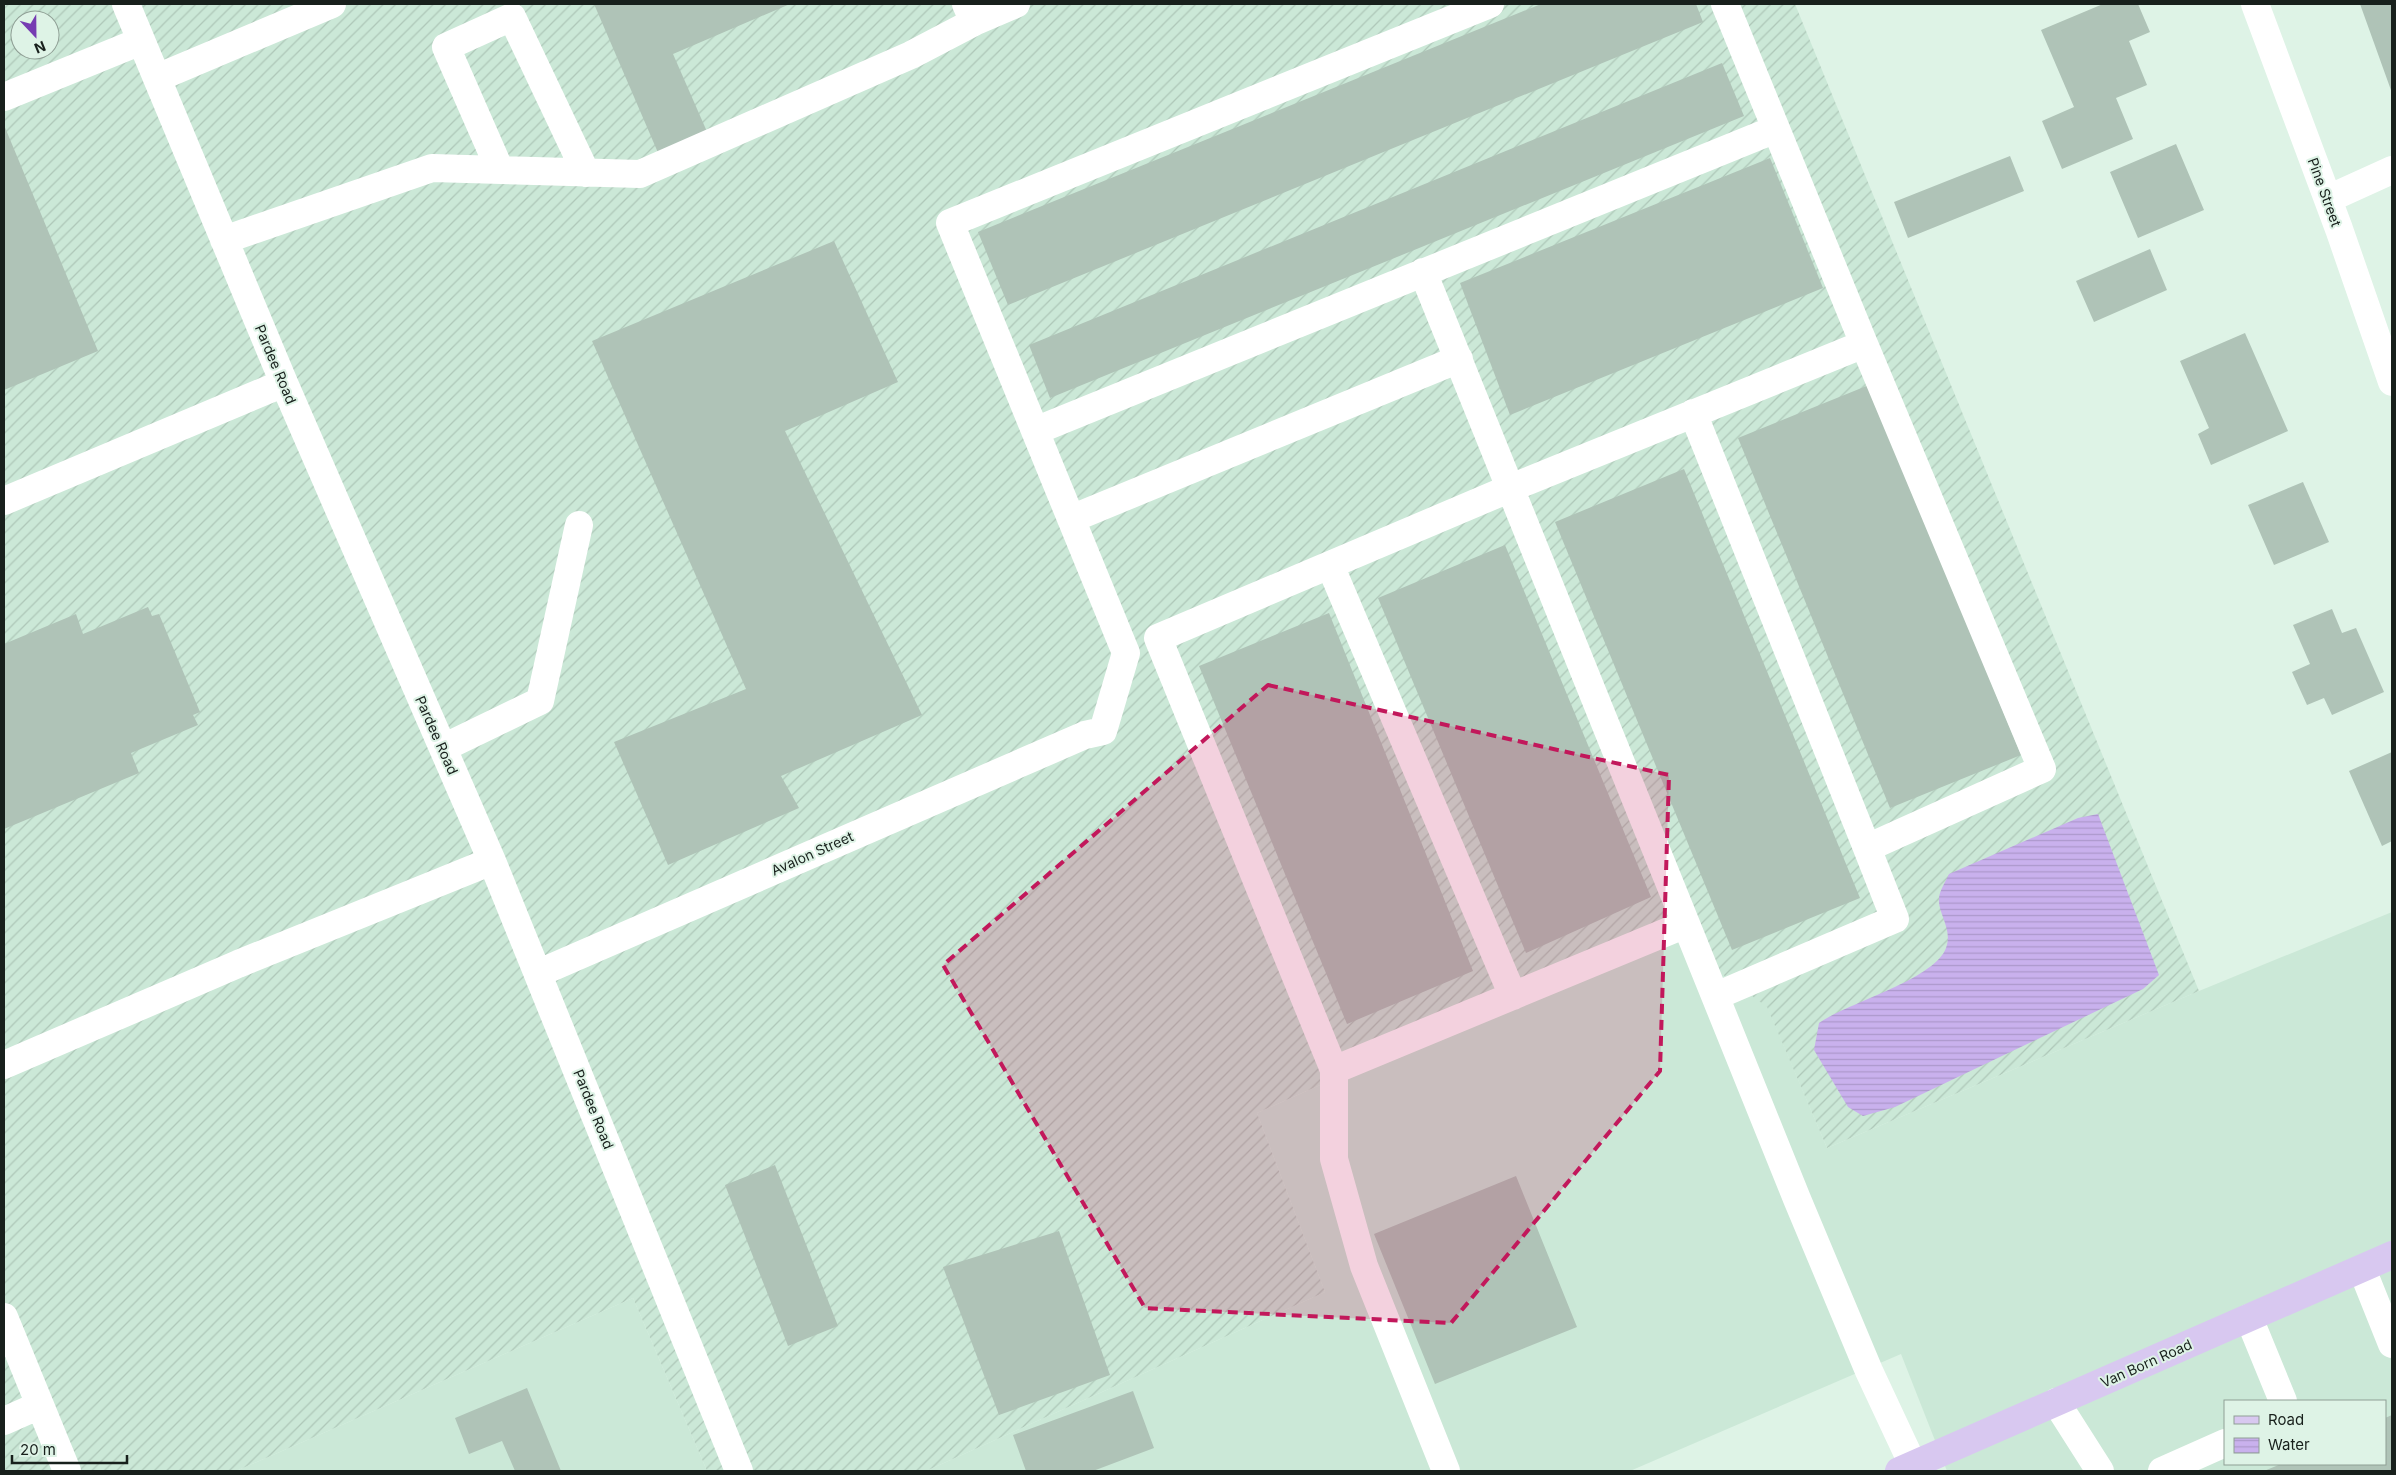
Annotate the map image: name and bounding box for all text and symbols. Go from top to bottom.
north arrow [10,10,60,60]
text: N [32,38,48,57]
street label: Pine Street [2305,155,2345,229]
street label: Pardee Road [252,322,300,406]
street label: Pardee Road [412,693,462,777]
street label: Avalon Street [768,827,856,879]
street label: Pardee Road [570,1067,618,1151]
street label: Van Born Road [2098,1335,2194,1391]
legend [2224,1400,2386,1465]
text: Road [2268,1410,2304,1429]
scale bar [12,1432,128,1464]
text: Water [2268,1435,2310,1454]
text: 20 m [20,1440,56,1459]

